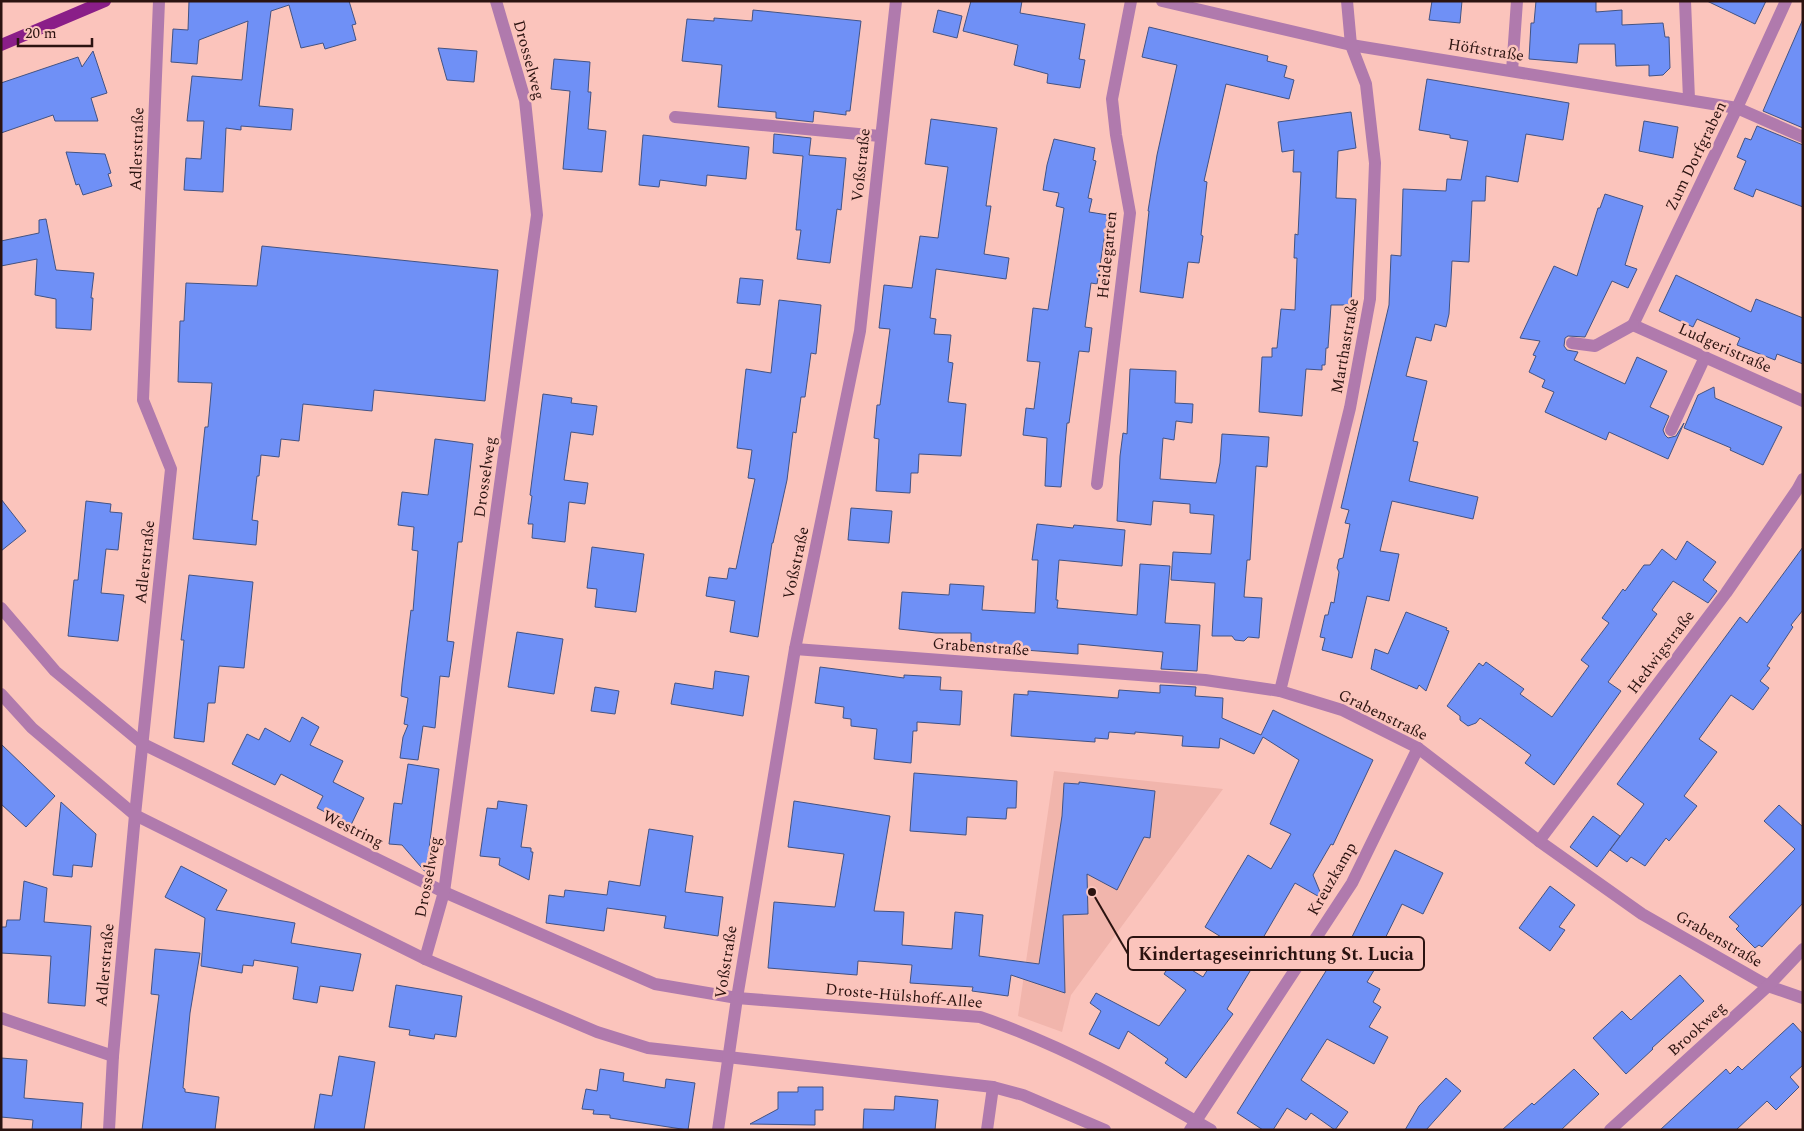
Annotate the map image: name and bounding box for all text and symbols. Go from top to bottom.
scale bar [18,15,91,47]
street label: Drosselweg [507,17,551,103]
text: 20 m [25,22,57,45]
street label: Höftstraße [1446,32,1526,68]
street label: Zum Dorfgraben [1659,97,1733,215]
street label: Adlerstraße [124,107,150,191]
street label: Voßstraße [845,127,877,203]
street label: Heidegarten [1090,210,1124,300]
street label: Marthastraße [1325,296,1365,396]
street label: Ludgeristraße [1674,317,1776,379]
street label: Drosselweg [467,435,503,519]
street label: Adlerstraße [129,519,161,605]
street label: Voßstraße [777,524,815,602]
street label: Hedwigstraße [1621,605,1701,699]
street label: Grabenstraße [932,632,1030,662]
street label: Grabenstraße [1334,683,1432,747]
street label: Westring [319,804,387,854]
street label: Drosselweg [408,834,448,920]
street label: Kreuzkamp [1301,838,1363,920]
street label: Grabenstraße [1671,904,1767,974]
street label: Adlerstraße [89,922,121,1008]
street label: Voßstraße [708,924,744,1000]
callout: Kindertageseinrichtung St. Lucia [1128,937,1424,970]
text: Kindertageseinrichtung St. Lucia [1138,941,1415,968]
street label: Droste-Hülshoff-Allee [824,977,984,1015]
street label: Brookweg [1662,996,1732,1062]

